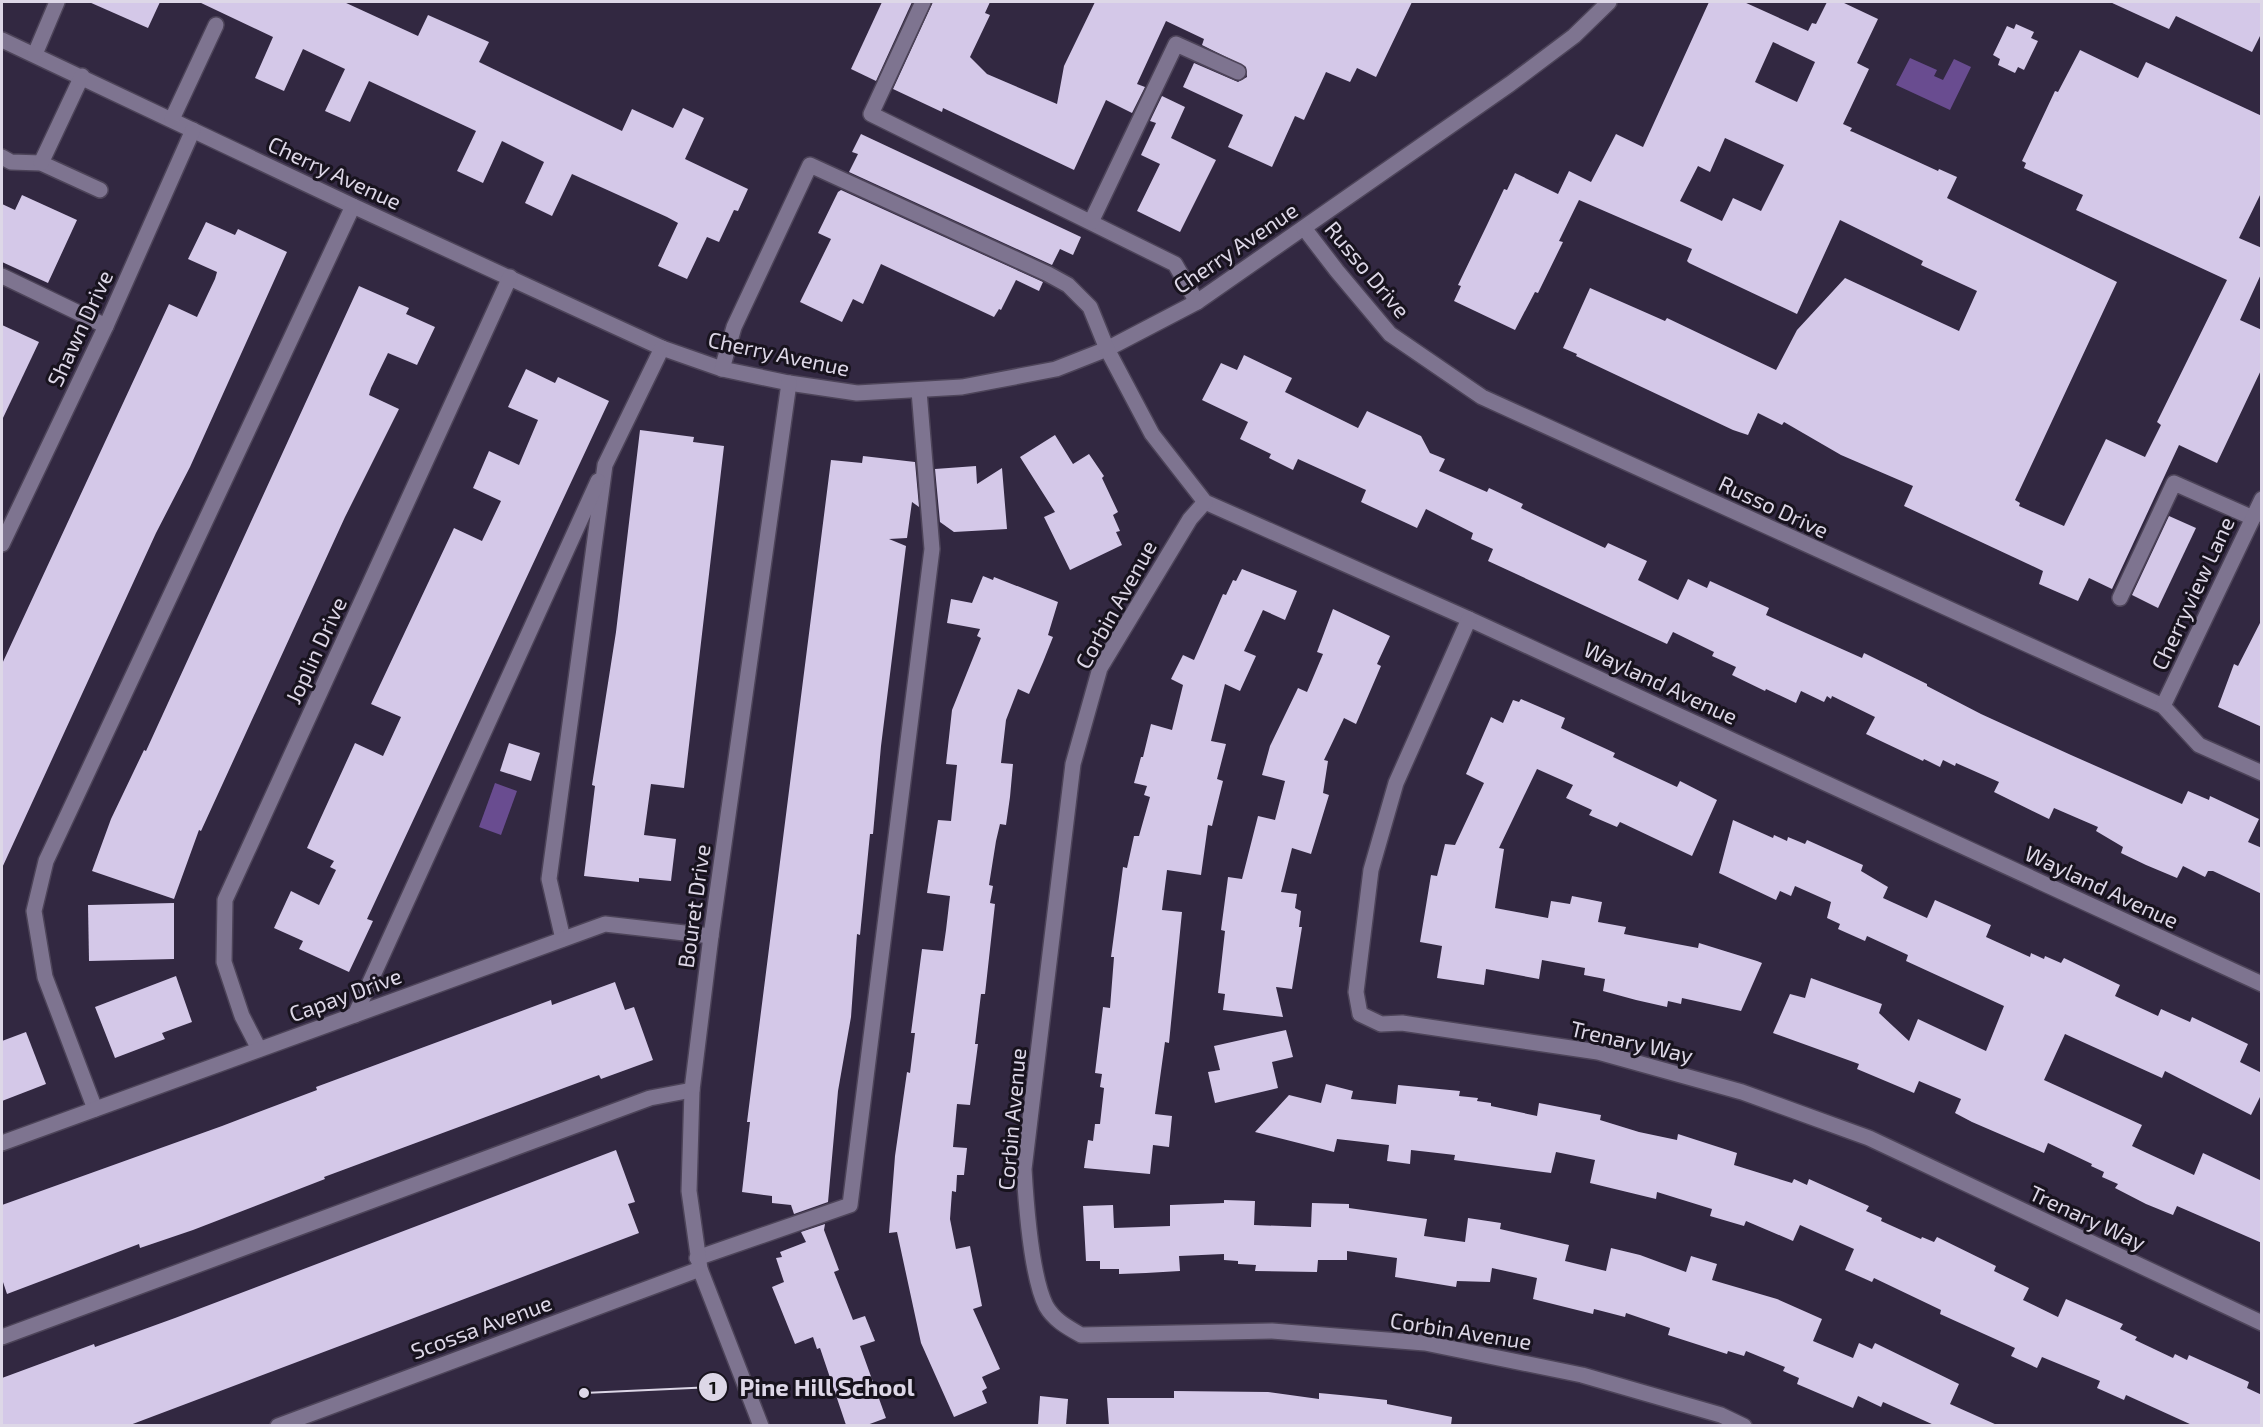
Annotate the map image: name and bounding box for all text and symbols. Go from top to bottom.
street label: Cherry Avenue [264,130,406,214]
street label: Cherry Avenue [1168,196,1302,298]
street label: Russo Drive [1320,215,1416,323]
street label: Shawn Drive [41,266,117,390]
street label: Cherry Avenue [706,325,852,381]
street label: Russo Drive [1715,469,1833,543]
street label: Cherryview Lane [2145,512,2239,674]
street label: Corbin Avenue [1069,535,1161,673]
street label: Joplin Drive [279,593,351,707]
street label: Wayland Avenue [1580,635,1742,729]
street label: Wayland Avenue [2021,839,2183,933]
street label: Bouret Drive [671,843,715,969]
street label: Capay Drive [285,962,405,1026]
street label: Trenary Way [1568,1014,1696,1068]
street label: Corbin Avenue [992,1047,1030,1191]
street label: Trenary Way [2026,1179,2150,1255]
street label: Scossa Avenue [407,1288,555,1364]
street label: Corbin Avenue [1388,1306,1534,1354]
callout: Pine Hill School [698,1366,927,1408]
text: Pine Hill School [739,1372,915,1401]
text: 1 [709,1376,717,1398]

